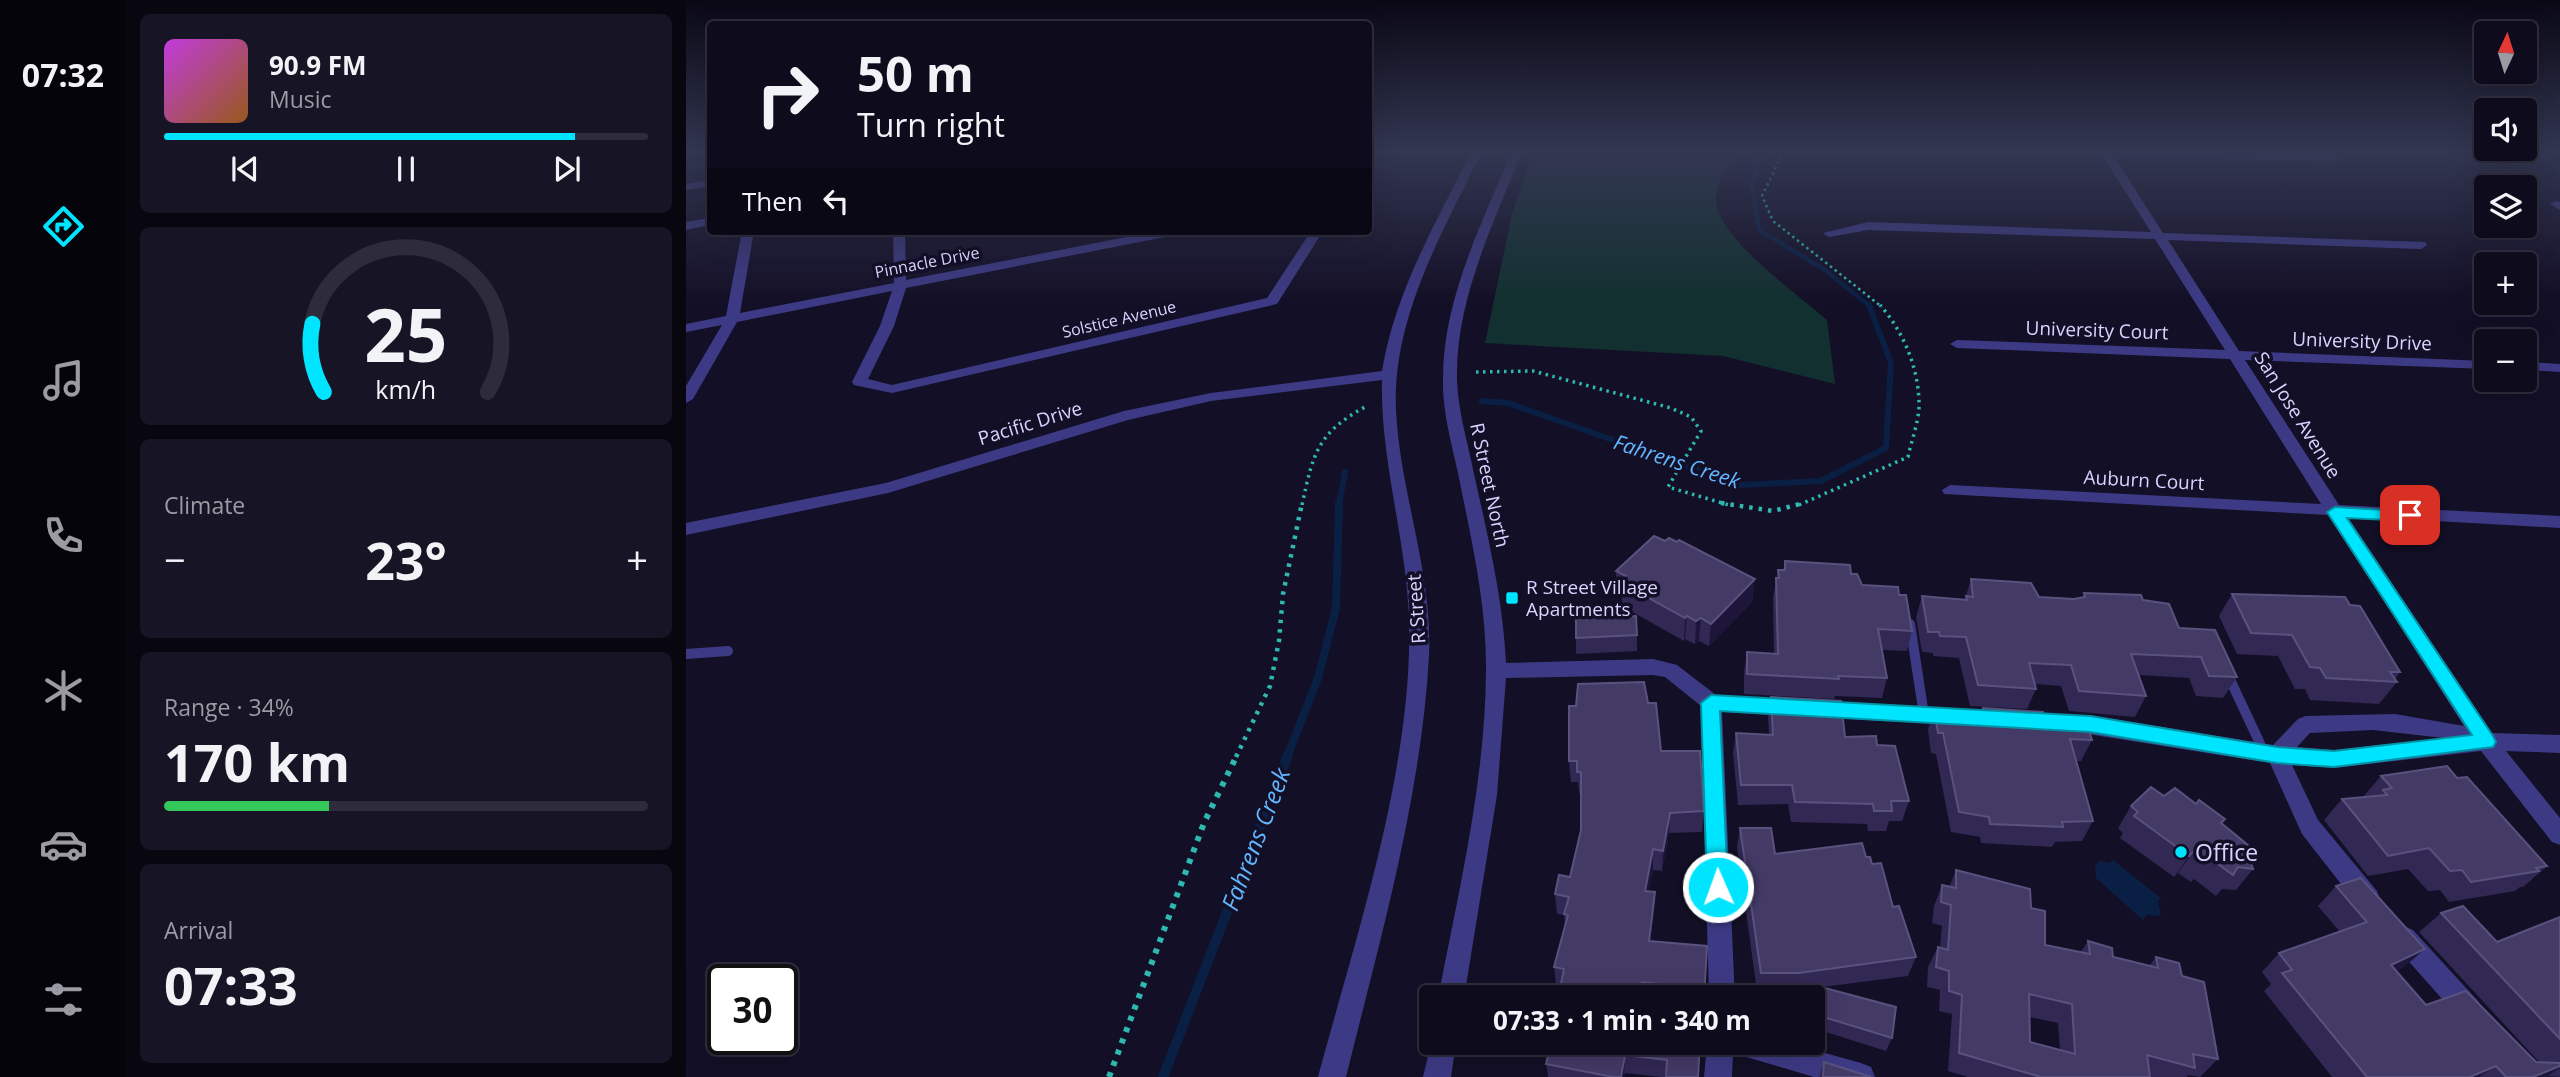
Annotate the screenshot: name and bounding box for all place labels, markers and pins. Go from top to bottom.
pin [2380,485,2440,545]
place label: R Street Village Apartments [1526,574,1658,622]
marker: R Street Village Apartments [1504,590,1520,606]
place label: Office [2195,836,2258,868]
marker: Office [2173,844,2189,860]

